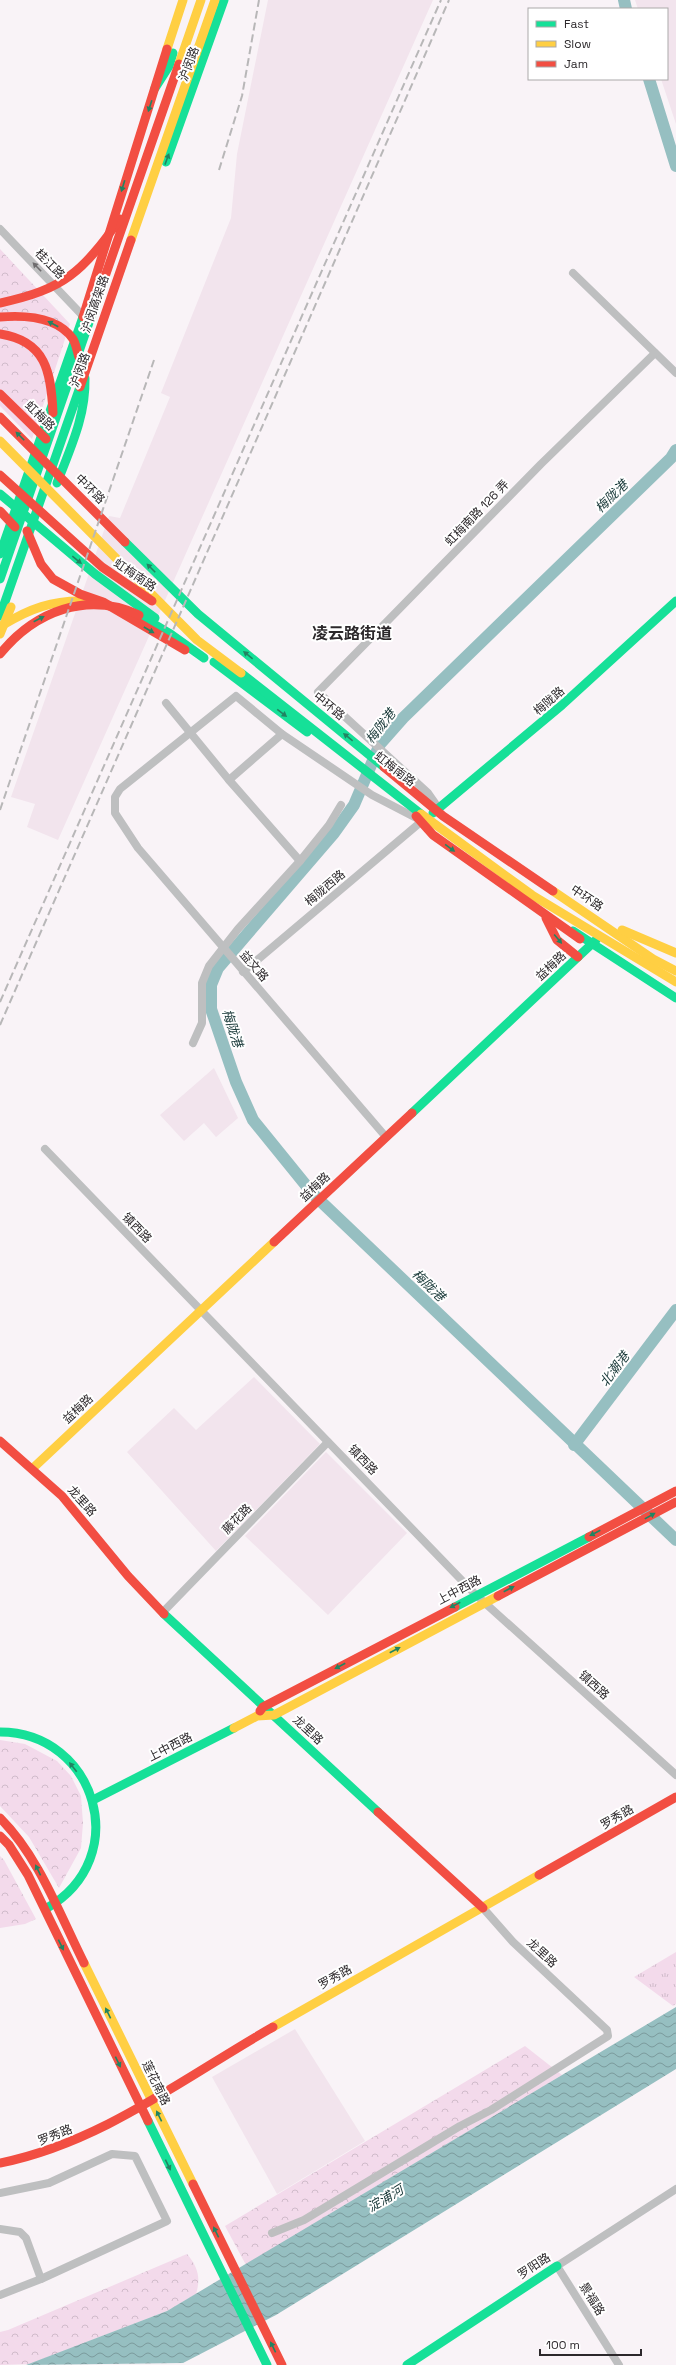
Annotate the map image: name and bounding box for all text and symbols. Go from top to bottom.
legend [528,8,668,80]
text: Fast [564,16,589,32]
text: Slow [564,36,591,52]
street label: 沪闵路 [175,44,203,84]
text: Jam [564,56,588,72]
one-way arrow [147,100,153,112]
one-way arrow [165,152,171,164]
one-way arrow [120,181,126,193]
street label: 桂江路 [32,245,68,283]
one-way arrow [32,262,41,272]
street label: 沪闵高架路 [78,273,112,335]
one-way arrow [47,321,59,327]
street label: 沪闵路 [66,350,94,390]
street label: 虹梅路 [21,398,59,434]
one-way arrow [15,432,25,441]
street label: 中环路 [72,471,108,507]
water label: 梅陇港 [591,475,633,516]
street label: 虹梅南路 126 弄 [441,477,513,549]
street label: 虹梅南路 [111,555,159,595]
one-way arrow [72,556,83,564]
one-way arrow [147,563,156,573]
one-way arrow [33,615,44,622]
district label: 凌云路街道 [312,623,392,644]
one-way arrow [143,626,155,633]
one-way arrow [242,650,253,659]
street label: 梅陇路 [530,683,568,719]
street label: 中环路 [310,688,348,724]
water label: 梅陇港 [362,704,400,747]
one-way arrow [277,709,288,718]
one-way arrow [343,733,354,742]
street label: 虹梅南路 [371,748,419,790]
one-way arrow [445,844,455,852]
street label: 梅陇西路 [301,866,349,910]
street label: 中环路 [568,881,606,915]
one-way arrow [554,934,563,945]
street label: 益文路 [236,947,272,985]
street label: 益梅路 [532,948,570,984]
water label: 梅陇港 [218,1007,247,1051]
street label: 益梅路 [296,1169,334,1205]
street label: 镇西路 [119,1209,155,1247]
water label: 梅陇港 [409,1266,450,1306]
water label: 北潮港 [596,1347,634,1390]
street label: 益梅路 [59,1391,97,1427]
street label: 镇西路 [345,1441,381,1479]
street label: 龙里路 [64,1482,100,1520]
street label: 藤花路 [219,1500,255,1538]
one-way arrow [644,1512,656,1519]
one-way arrow [589,1529,601,1536]
street label: 上中西路 [434,1572,484,1608]
one-way arrow [504,1586,515,1592]
one-way arrow [449,1602,461,1608]
one-way arrow [389,1647,401,1654]
one-way arrow [334,1663,346,1669]
street label: 镇西路 [575,1667,613,1703]
street label: 龙里路 [289,1712,327,1748]
street label: 上中西路 [145,1729,195,1765]
one-way arrow [69,1761,77,1772]
street label: 罗秀路 [597,1801,637,1833]
one-way arrow [35,1864,41,1875]
street label: 龙里路 [523,1935,561,1971]
one-way arrow [58,1939,65,1950]
street label: 罗秀路 [315,1961,355,1993]
one-way arrow [105,2007,111,2018]
one-way arrow [115,2056,121,2067]
street label: 莲花南路 [138,2058,174,2108]
one-way arrow [156,2110,162,2122]
street label: 罗秀路 [35,2121,75,2149]
one-way arrow [165,2159,171,2170]
water label: 淀浦河 [364,2180,409,2216]
one-way arrow [213,2227,219,2238]
street label: 罗阳路 [515,2249,553,2283]
street label: 景福路 [576,2279,608,2319]
scale bar [540,2331,641,2357]
text: 100 m [546,2337,580,2353]
one-way arrow [270,2341,276,2352]

